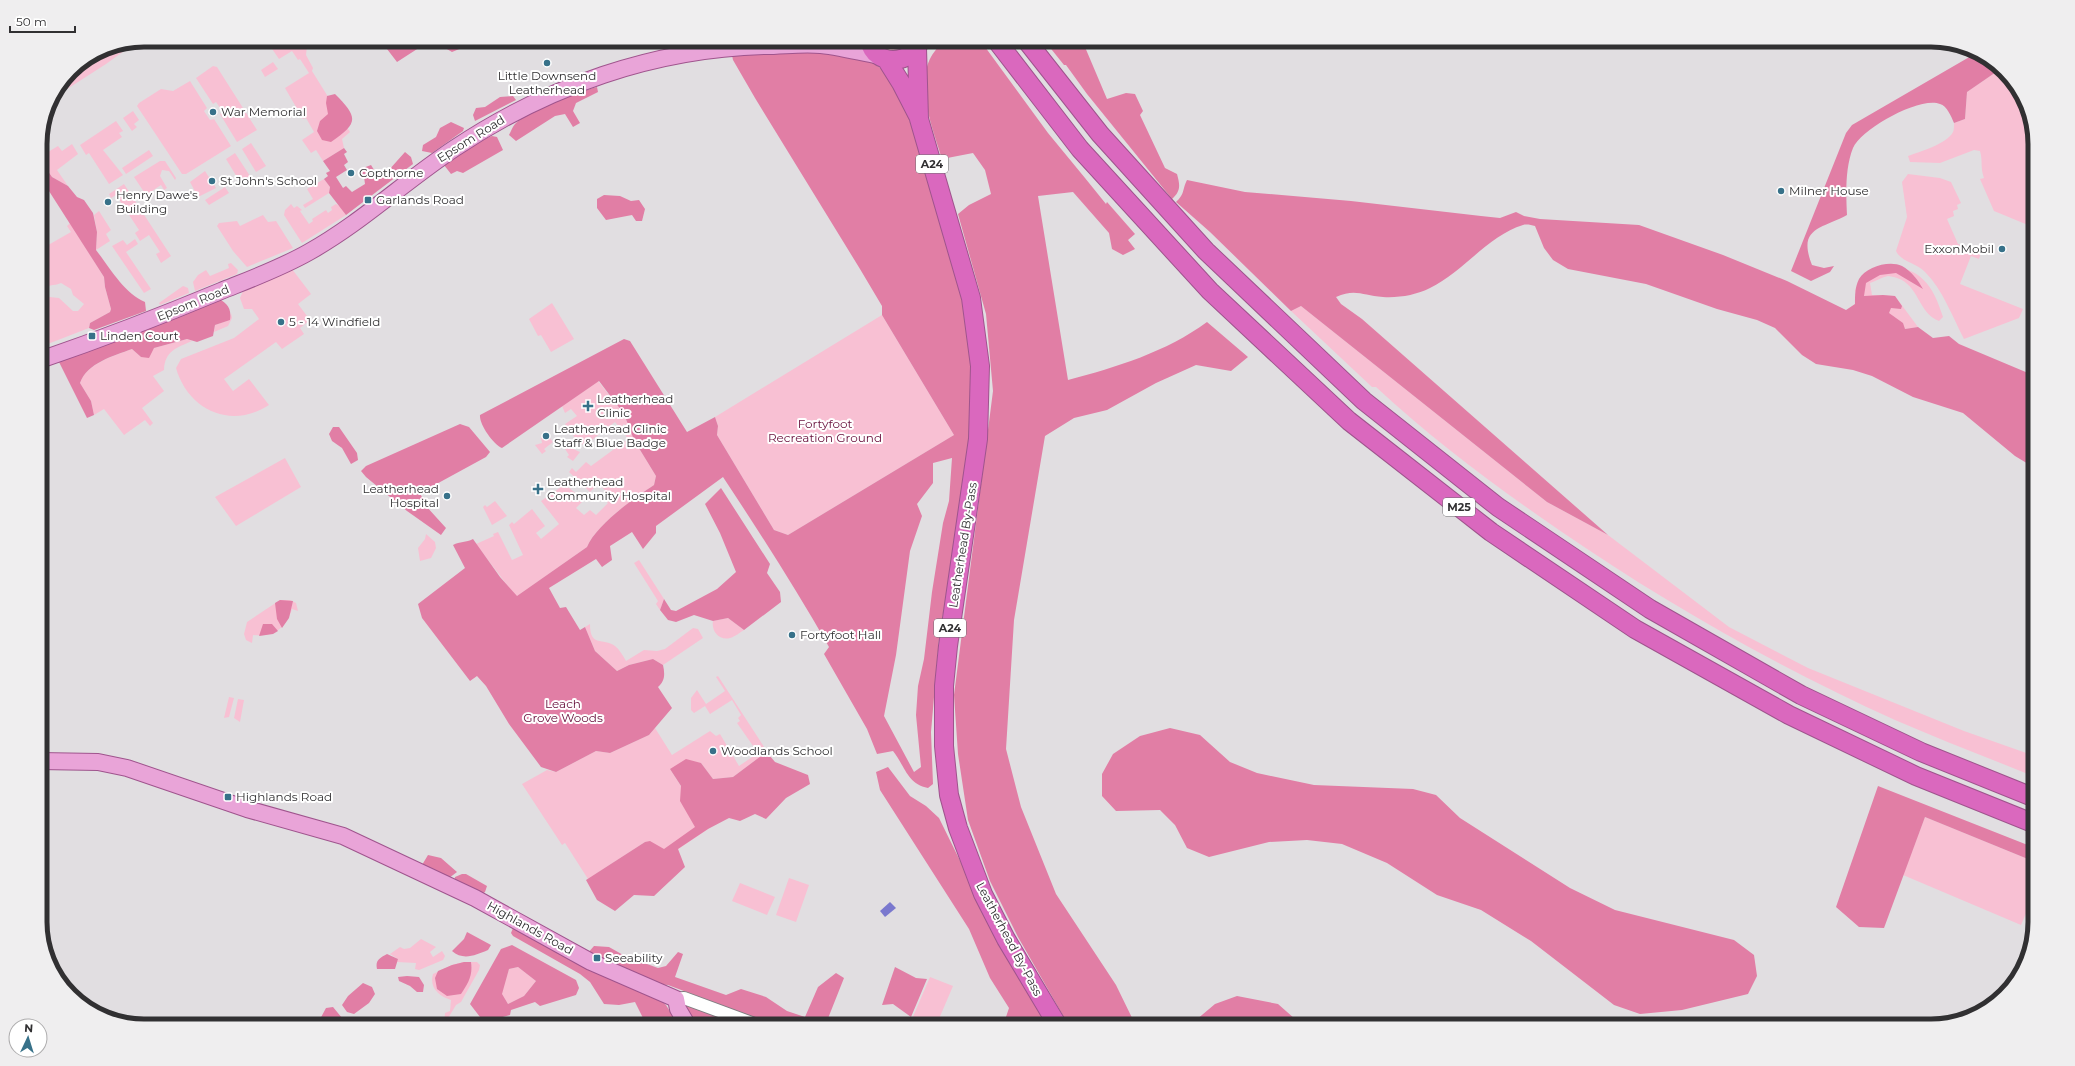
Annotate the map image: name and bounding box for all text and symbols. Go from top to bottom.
scale bar [10,8,75,34]
text: 50 m [16,14,47,29]
marker: Little Downsend Leatherhead [542,58,552,68]
place label: Little Downsend Leatherhead [498,68,596,97]
place label: War Memorial [221,104,306,119]
marker: War Memorial [208,107,218,117]
street label: Epsom Road [434,112,507,165]
road number: A24 [916,155,948,173]
place label: Copthorne [359,165,423,180]
marker: Copthorne [346,168,356,178]
place label: St John's School [220,173,317,188]
marker: St John's School [207,176,217,186]
place label: Milner House [1789,183,1869,198]
marker: Milner House [1776,186,1786,196]
place label: Henry Dawe's Building [116,187,198,216]
place label: Garlands Road [376,192,464,207]
marker: Garlands Road [363,195,373,205]
marker: Henry Dawe's Building [103,197,113,207]
place label: ExxonMobil [1924,241,1994,256]
marker: ExxonMobil [1997,244,2007,254]
street label: Epsom Road [154,281,231,324]
place label: 5 - 14 Windfield [289,314,381,329]
marker: 5 - 14 Windfield [276,317,286,327]
place label: Linden Court [100,328,179,343]
marker: Linden Court [87,331,97,341]
place label: Leatherhead Clinic [597,391,673,420]
marker: Leatherhead Clinic [582,400,594,412]
park label: Fortyfoot Recreation Ground [768,416,882,445]
place label: Leatherhead Clinic Staff & Blue Badge [554,421,667,450]
marker: Leatherhead Clinic Staff & Blue Badge [541,431,551,441]
place label: Leatherhead Community Hospital [547,474,671,503]
place label: Leatherhead Hospital [363,481,439,510]
street label: Leatherhead By-Pass [945,481,980,609]
marker: Leatherhead Community Hospital [532,483,544,495]
marker: Leatherhead Hospital [442,491,452,501]
road number: M25 [1443,498,1475,516]
road number: A24 [934,619,966,637]
place label: Fortyfoot Hall [800,627,881,642]
marker: Fortyfoot Hall [787,630,797,640]
park label: Leach Grove Woods [523,696,603,725]
place label: Woodlands School [721,743,833,758]
marker: Woodlands School [708,746,718,756]
place label: Highlands Road [236,789,332,804]
marker: Highlands Road [223,792,233,802]
street label: Leatherhead By-Pass [973,879,1046,998]
street label: Highlands Road [485,898,576,957]
place label: Seeability [605,950,663,965]
marker: Seeability [592,953,602,963]
north arrow [8,1018,48,1058]
text: N [24,1021,34,1035]

